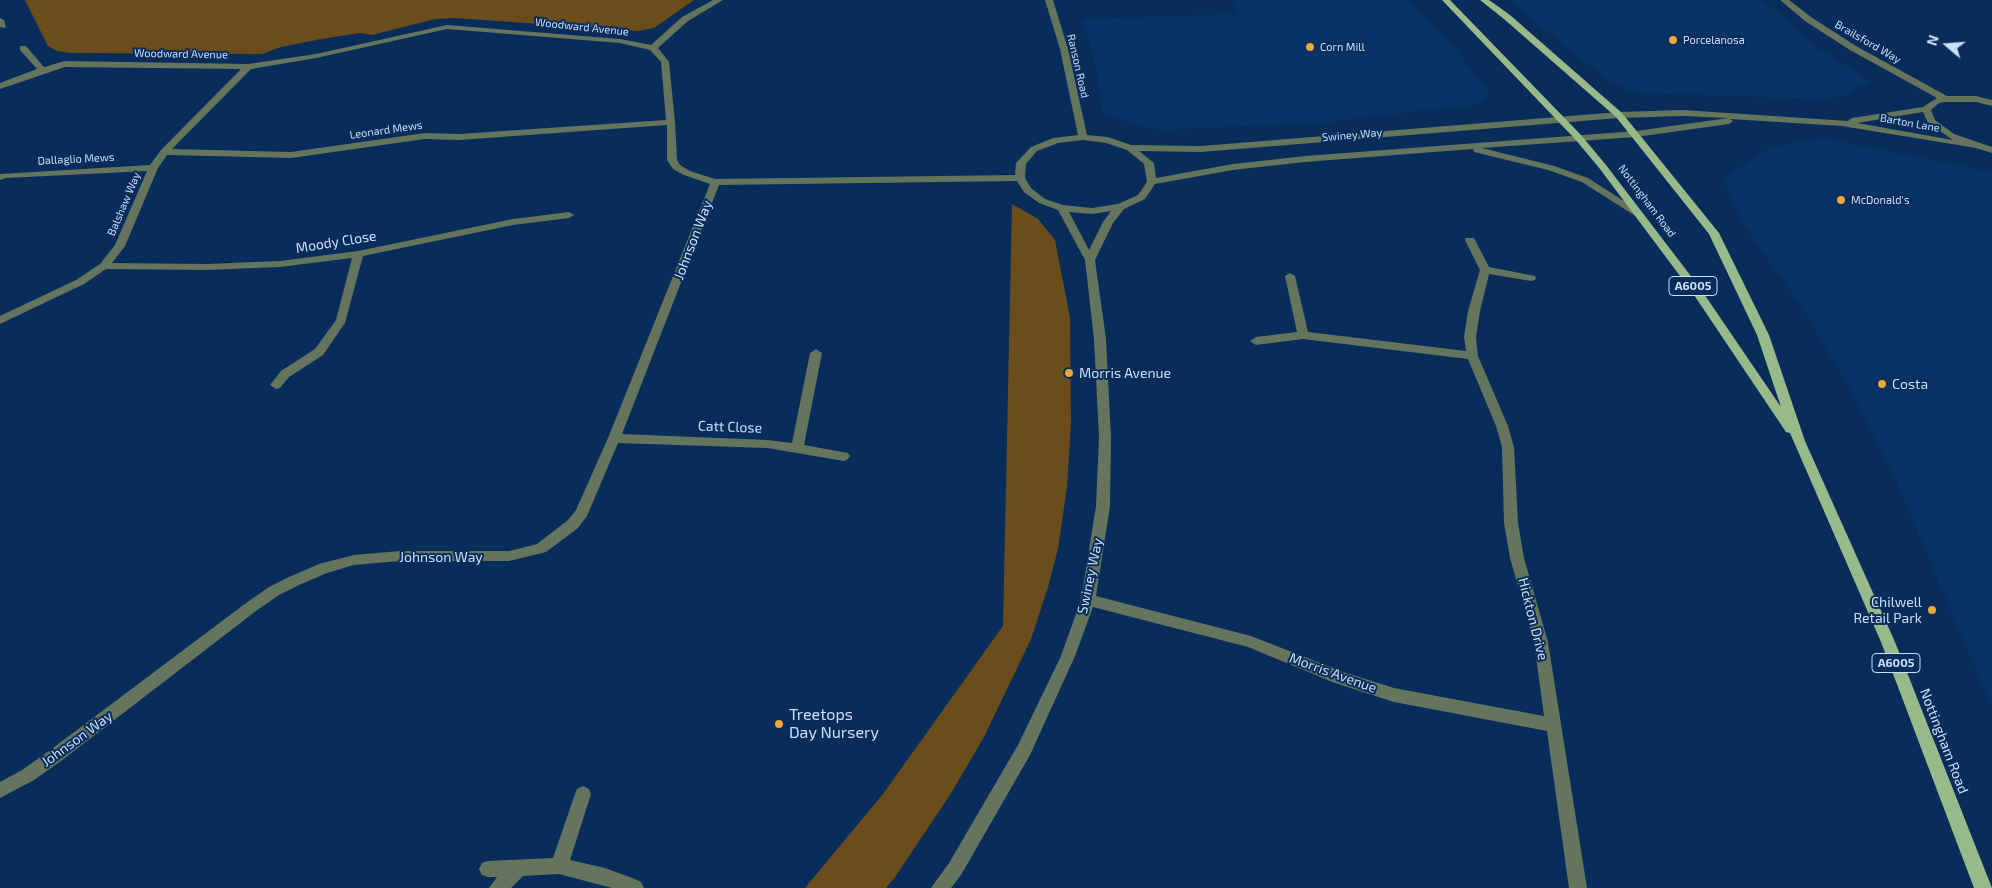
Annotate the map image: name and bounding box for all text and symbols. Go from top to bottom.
street label: Woodward Avenue [535,16,629,38]
street label: Brailsford Way [1832,18,1904,66]
north arrow [1922,20,1972,70]
street label: Ranson Road [1064,33,1092,99]
place label: Porcelanosa [1683,33,1745,47]
text: N [1923,33,1942,48]
marker: Porcelanosa [1667,34,1679,46]
place label: Corn Mill [1320,40,1365,54]
marker: Corn Mill [1304,41,1316,53]
street label: Woodward Avenue [134,47,228,61]
street label: Barton Lane [1879,111,1941,135]
street label: Leonard Mews [349,118,423,142]
street label: Swiney Way [1321,126,1383,144]
street label: Dallaglio Mews [37,150,115,168]
street label: Nottingham Road [1615,162,1679,240]
street label: Balshaw Way [105,170,143,238]
place label: McDonald's [1851,193,1909,207]
marker: McDonald's [1835,194,1847,206]
street label: Johnson Way [670,198,716,282]
street label: Moody Close [294,227,378,257]
road number: A6005 [1669,276,1717,296]
place label: Morris Avenue [1079,365,1171,381]
marker: Morris Avenue [1063,367,1075,379]
place label: Costa [1892,376,1928,392]
marker: Costa [1876,378,1888,390]
street label: Catt Close [698,417,762,437]
street label: Swiney Way [1074,537,1106,615]
street label: Johnson Way [399,549,483,565]
street label: Hickton Drive [1515,576,1551,662]
place label: Chilwell Retail Park [1853,594,1922,626]
marker: Chilwell Retail Park [1926,604,1938,616]
street label: Morris Avenue [1287,649,1379,697]
road number: A6005 [1872,654,1920,672]
street label: Nottingham Road [1916,686,1972,796]
place label: Treetops Day Nursery [789,705,879,743]
street label: Johnson Way [38,708,116,770]
marker: Treetops Day Nursery [773,718,785,730]

